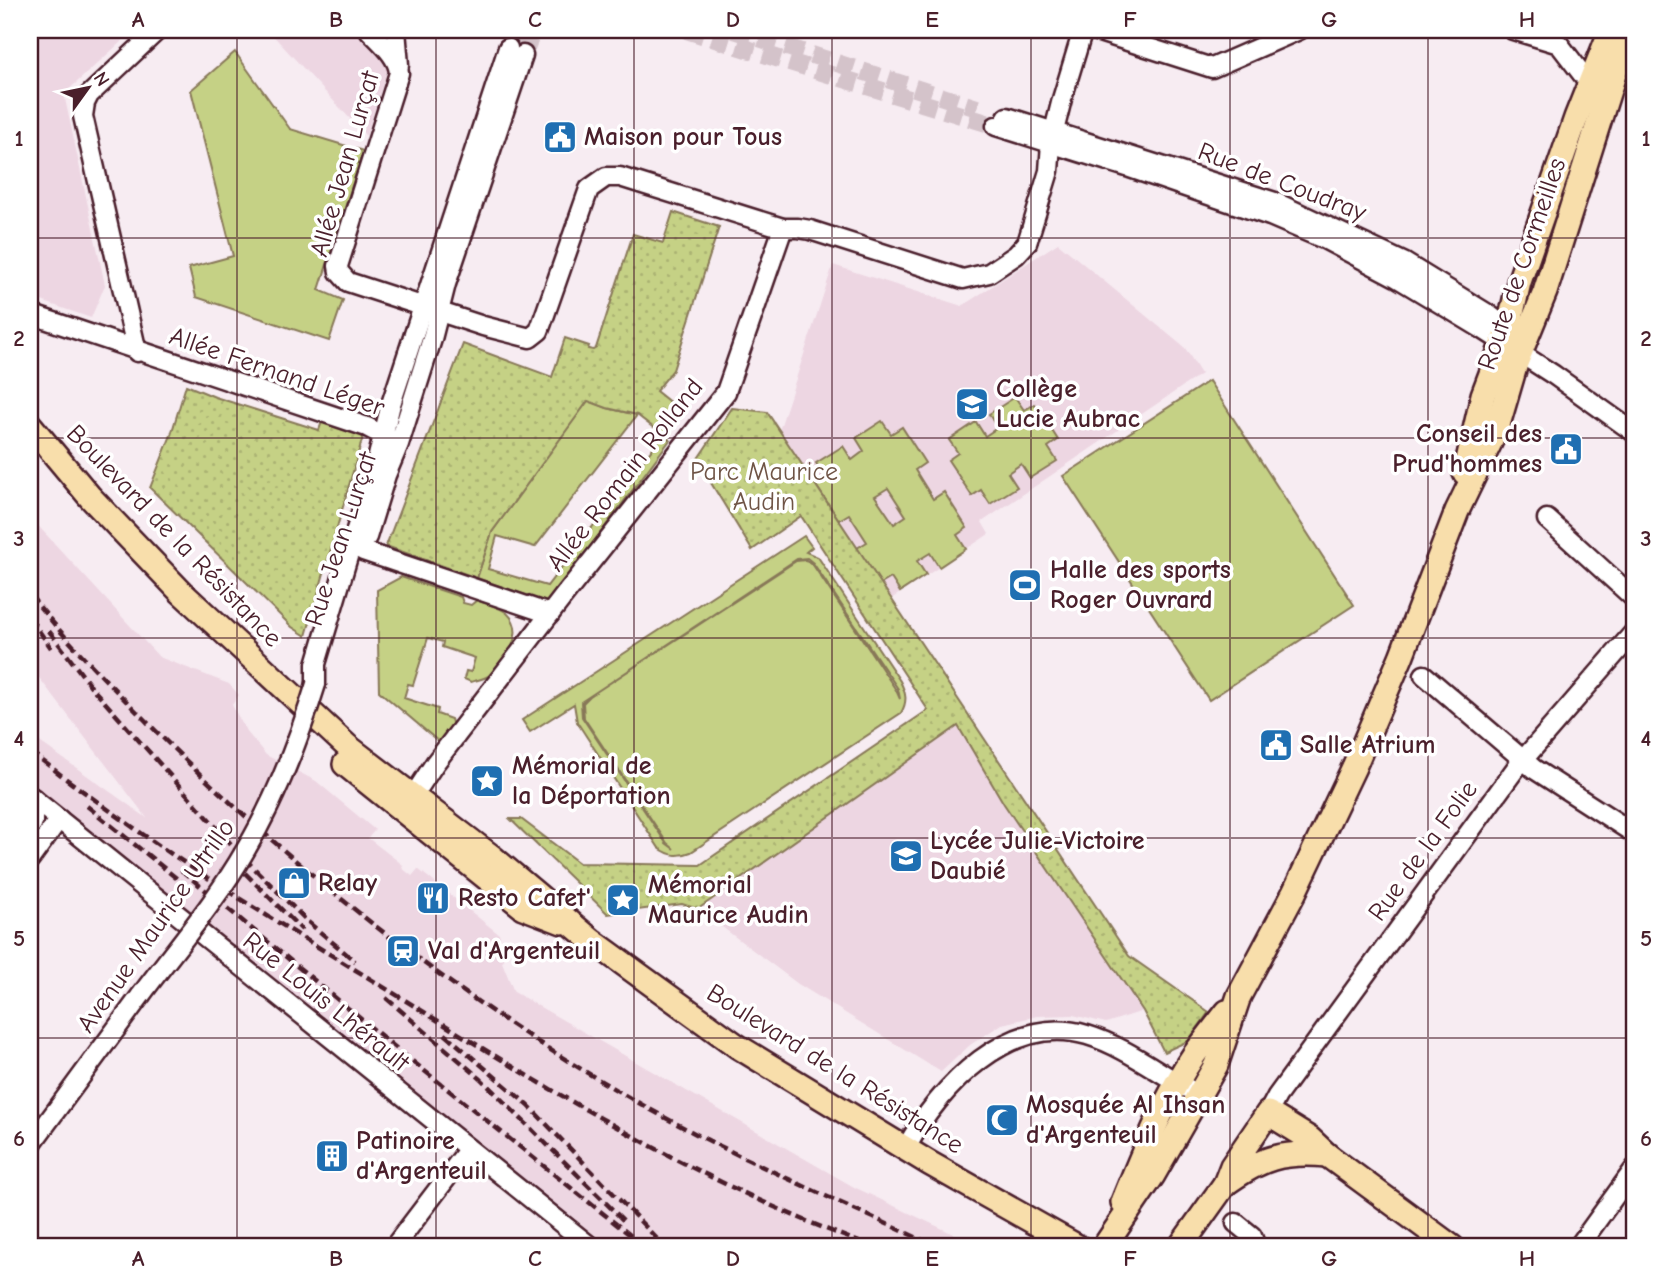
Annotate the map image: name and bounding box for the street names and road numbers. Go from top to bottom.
street label: Allée Jean Lurçat [304,66,386,260]
street label: Rue de Coudray [1194,136,1371,228]
street label: Route de Cormeilles [1472,154,1572,374]
street label: Allée Fernand Léger [166,321,389,423]
street label: Allée Romain Rolland [541,373,709,577]
street label: Boulevard de la Résistance [60,419,288,653]
street label: Rue Jean Lurçat [299,447,384,630]
street label: Rue de la Folie [1362,775,1484,927]
street label: Avenue Maurice Utrillo [71,814,241,1038]
street label: Rue Louis Lhérault [237,926,416,1079]
street label: Boulevard de la Résistance [701,978,969,1160]

